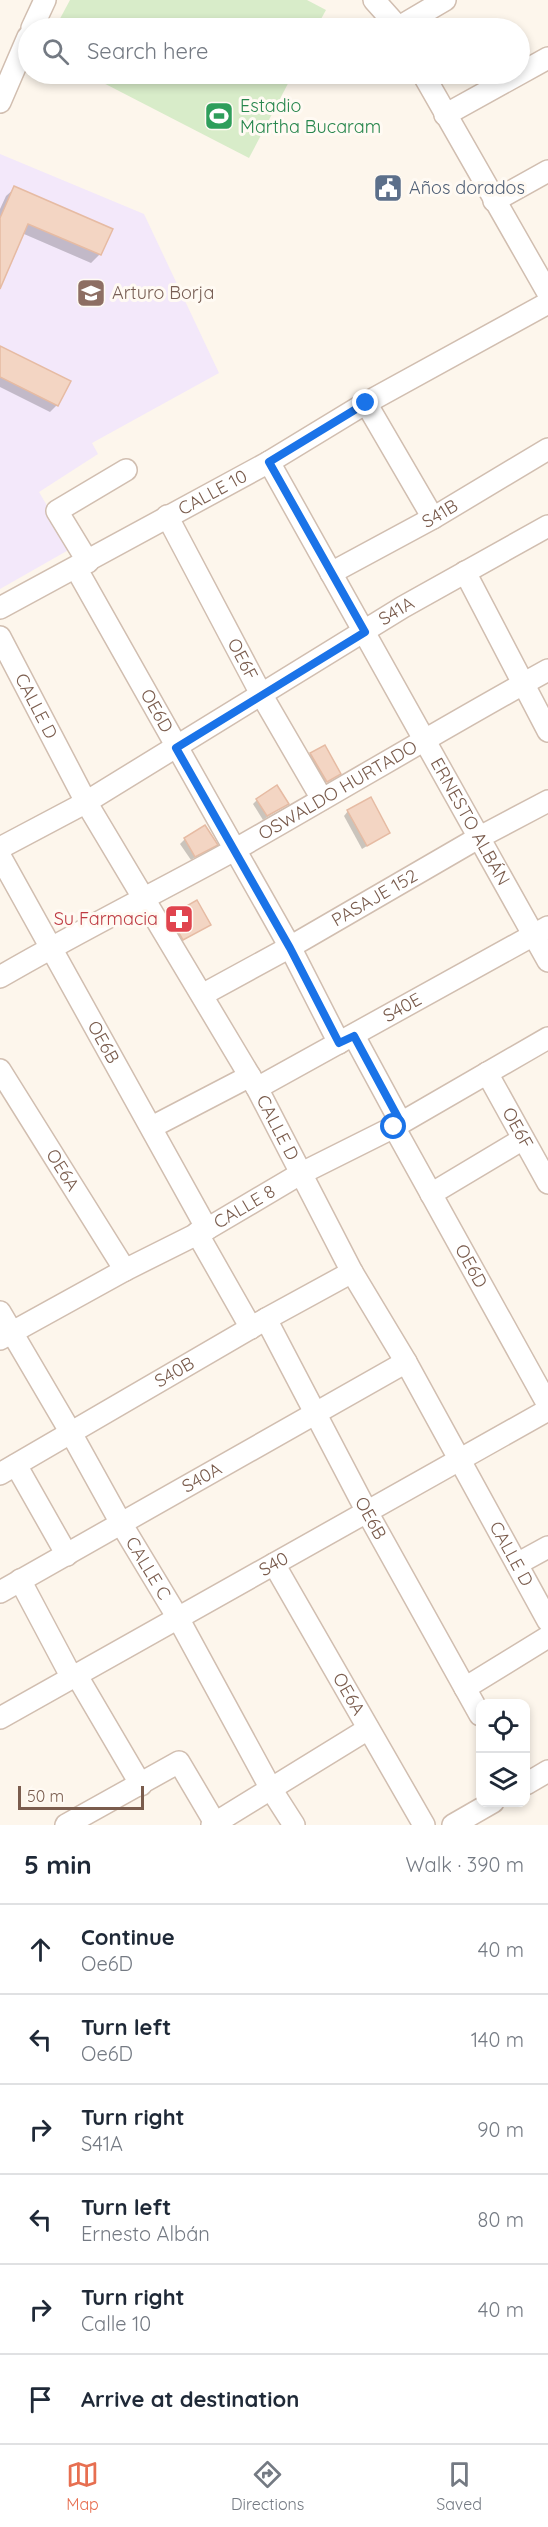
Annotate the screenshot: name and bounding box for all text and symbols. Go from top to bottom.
search box [18,18,530,84]
icon: search [39,35,72,68]
text: Search here [87,37,208,65]
place label: Estadio Martha Bucaram [240,94,381,138]
sports icon: Estadio Martha Bucaram [203,100,235,132]
public building icon: Años dorados [372,172,404,204]
place label: Años dorados [409,176,525,199]
school or university icon: Arturo Borja [75,277,107,309]
place label: Arturo Borja [112,281,214,304]
route end [352,389,378,415]
street label: CALLE 10 [174,464,251,520]
street label: S41B [418,494,462,533]
street label: S41A [374,591,418,630]
street label: OE6F [223,634,264,684]
street label: CALLE D [10,669,63,743]
street label: OE6D [136,685,179,737]
street label: OSWALDO HURTADO [254,735,421,845]
street label: ERNESTO ALBÁN [426,753,515,889]
street label: PASAJE 152 [327,864,421,931]
pharmacy icon: Su Farmacia [163,903,195,935]
place label: Su Farmacia [54,907,158,930]
street label: S40E [379,987,425,1027]
street label: OE6B [83,1017,125,1067]
street label: CALLE D [252,1091,304,1164]
street label: OE6F [497,1103,539,1153]
route start [380,1113,406,1139]
street label: OE6A [41,1144,85,1195]
street label: CALLE 8 [209,1179,279,1233]
street label: OE6D [450,1240,493,1292]
street label: S40B [150,1351,198,1392]
street label: S40A [178,1457,226,1498]
street label: OE6B [350,1493,392,1543]
street label: CALLE D [484,1517,539,1590]
street label: CALLE C [121,1532,176,1604]
street label: S40 [255,1546,292,1581]
street label: OE6A [328,1668,371,1720]
map controls [476,1699,530,1807]
button: locate [476,1699,530,1753]
button: layers [476,1753,530,1807]
scale bar [18,1783,144,1810]
text: 50 m [27,1786,64,1806]
text: 5 min [24,1848,92,1881]
text: Walk · 390 m [405,1852,524,1877]
text: Continue [81,1923,175,1951]
icon: ahead [24,1933,57,1966]
text: 40 m [478,1937,524,1962]
text: Oe6D [81,1951,133,1976]
text: Turn left [81,2013,171,2041]
icon: left [24,2023,57,2056]
text: 140 m [471,2027,524,2052]
text: Oe6D [81,2041,133,2066]
text: Turn right [81,2103,185,2131]
icon: right [24,2113,57,2146]
text: 90 m [477,2117,524,2142]
text: S41A [81,2131,123,2156]
text: Turn left [81,2193,171,2221]
icon: left [24,2203,57,2236]
text: 80 m [478,2207,524,2232]
text: Ernesto Albán [81,2221,210,2246]
text: Turn right [81,2283,185,2311]
icon: right [24,2293,57,2326]
text: 40 m [478,2297,524,2322]
text: Calle 10 [81,2311,151,2336]
icon: arrive [24,2383,57,2416]
text: Arrive at destination [81,2385,299,2413]
tab: Map [66,2458,99,2514]
tab: Directions [231,2458,304,2514]
tab: Saved [436,2458,482,2514]

